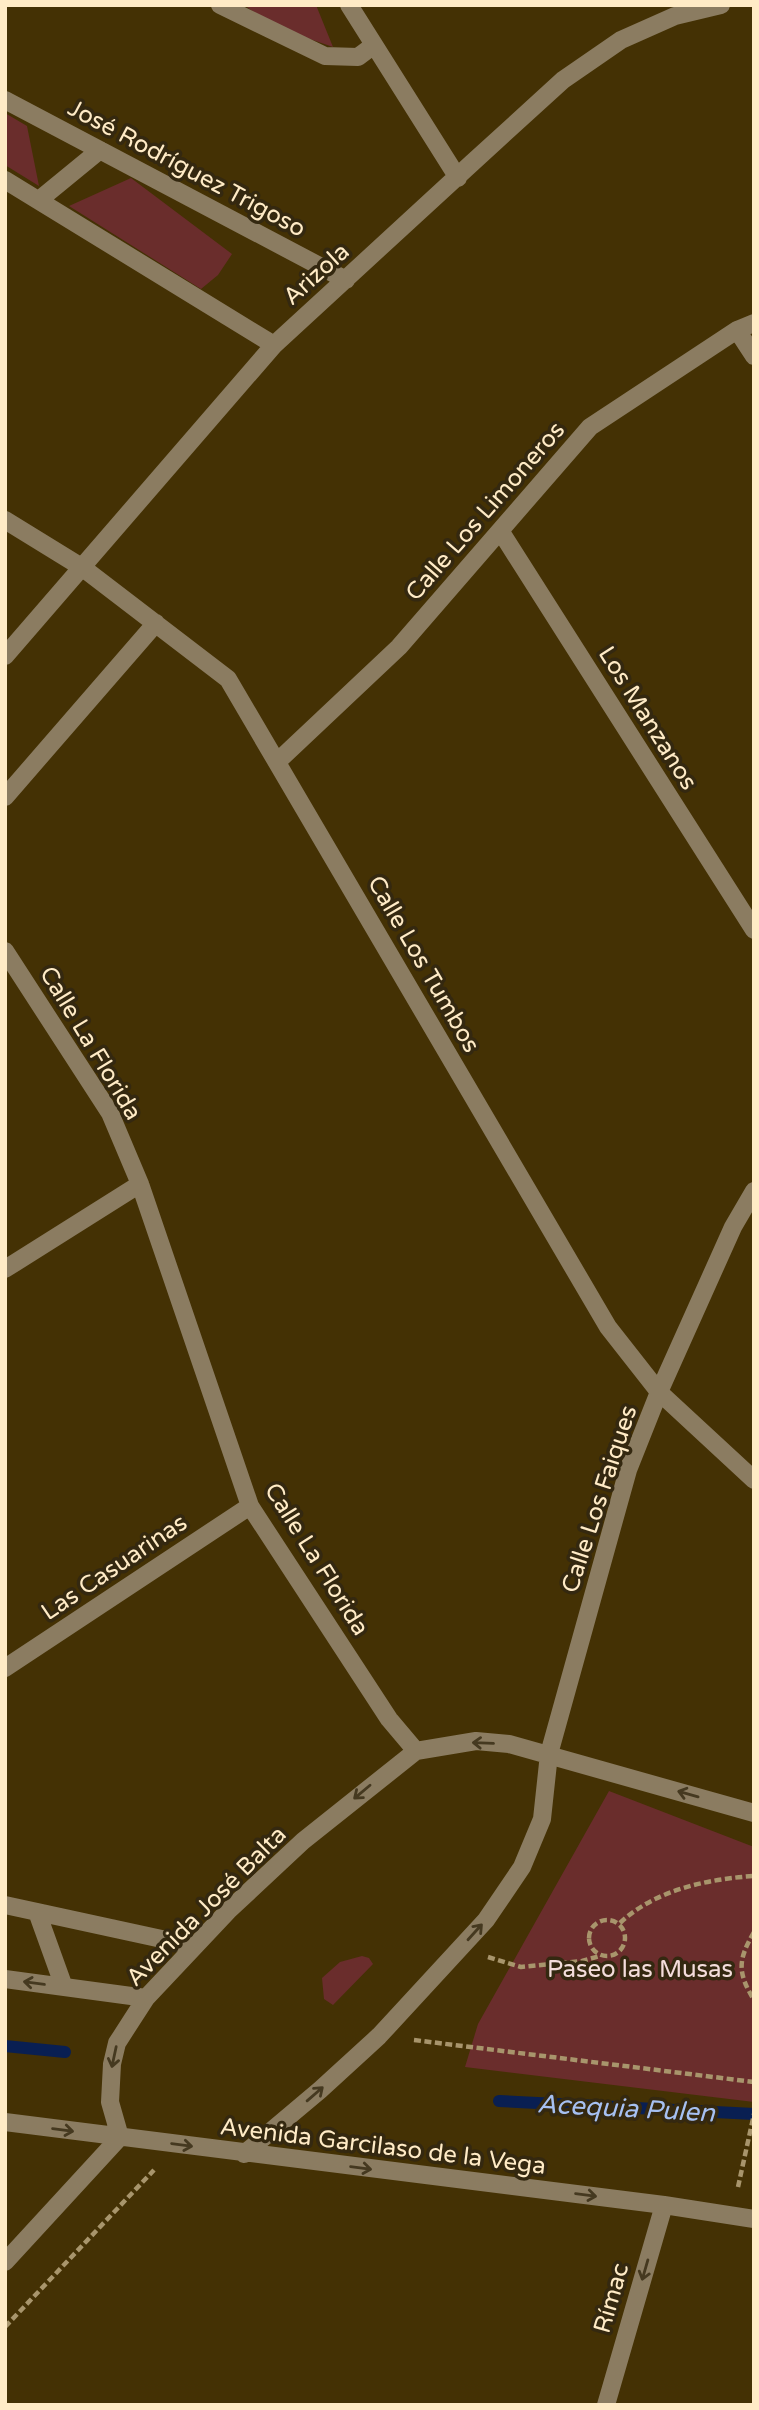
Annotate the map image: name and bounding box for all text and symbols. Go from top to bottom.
street label: José Rodríguez Trigoso [63,93,310,243]
street label: Arizola [277,237,355,312]
street label: Calle Los Limoneros [400,416,571,607]
street label: Los Manzanos [592,641,703,795]
street label: Calle Los Tumbos [361,871,486,1058]
street label: Calle La Florida [33,961,148,1125]
street label: Calle Los Faiques [556,1402,643,1596]
street label: Calle La Florida [258,1478,375,1641]
street label: Las Casuarinas [36,1508,193,1627]
one-way arrow [472,1736,495,1749]
one-way arrow [353,1784,371,1800]
one-way arrow [677,1787,700,1800]
street label: Avenida José Balta [120,1820,292,1992]
one-way arrow [467,1923,483,1941]
park label: Paseo las Musas [547,1955,733,1984]
one-way arrow [24,1976,46,1989]
one-way arrow [106,2045,120,2068]
one-way arrow [306,2086,324,2102]
water label: Acequia Pulen [536,2088,717,2129]
street label: Avenida Garcilaso de la Vega [218,2112,547,2181]
one-way arrow [51,2123,74,2136]
one-way arrow [170,2139,193,2152]
one-way arrow [349,2161,371,2174]
one-way arrow [575,2189,597,2202]
one-way arrow [637,2259,650,2281]
street label: Rímac [588,2260,635,2336]

